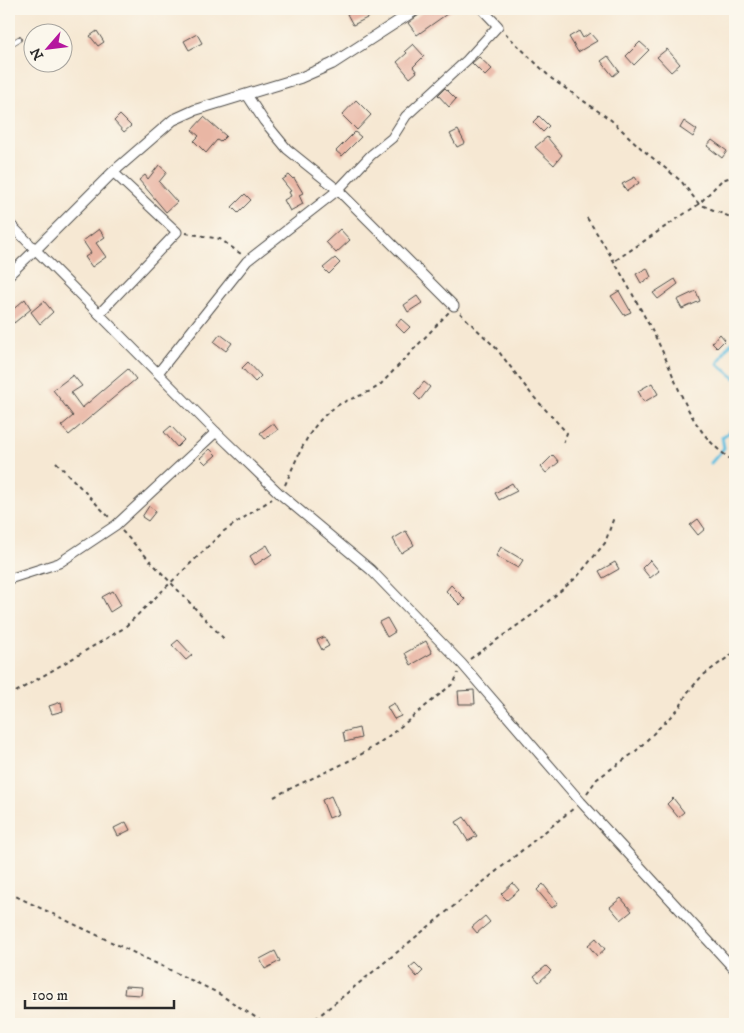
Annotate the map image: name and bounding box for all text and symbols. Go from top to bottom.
north arrow [22,22,72,72]
text: N [27,44,48,63]
scale bar [25,978,174,1010]
text: 100 m [32,986,68,1005]

